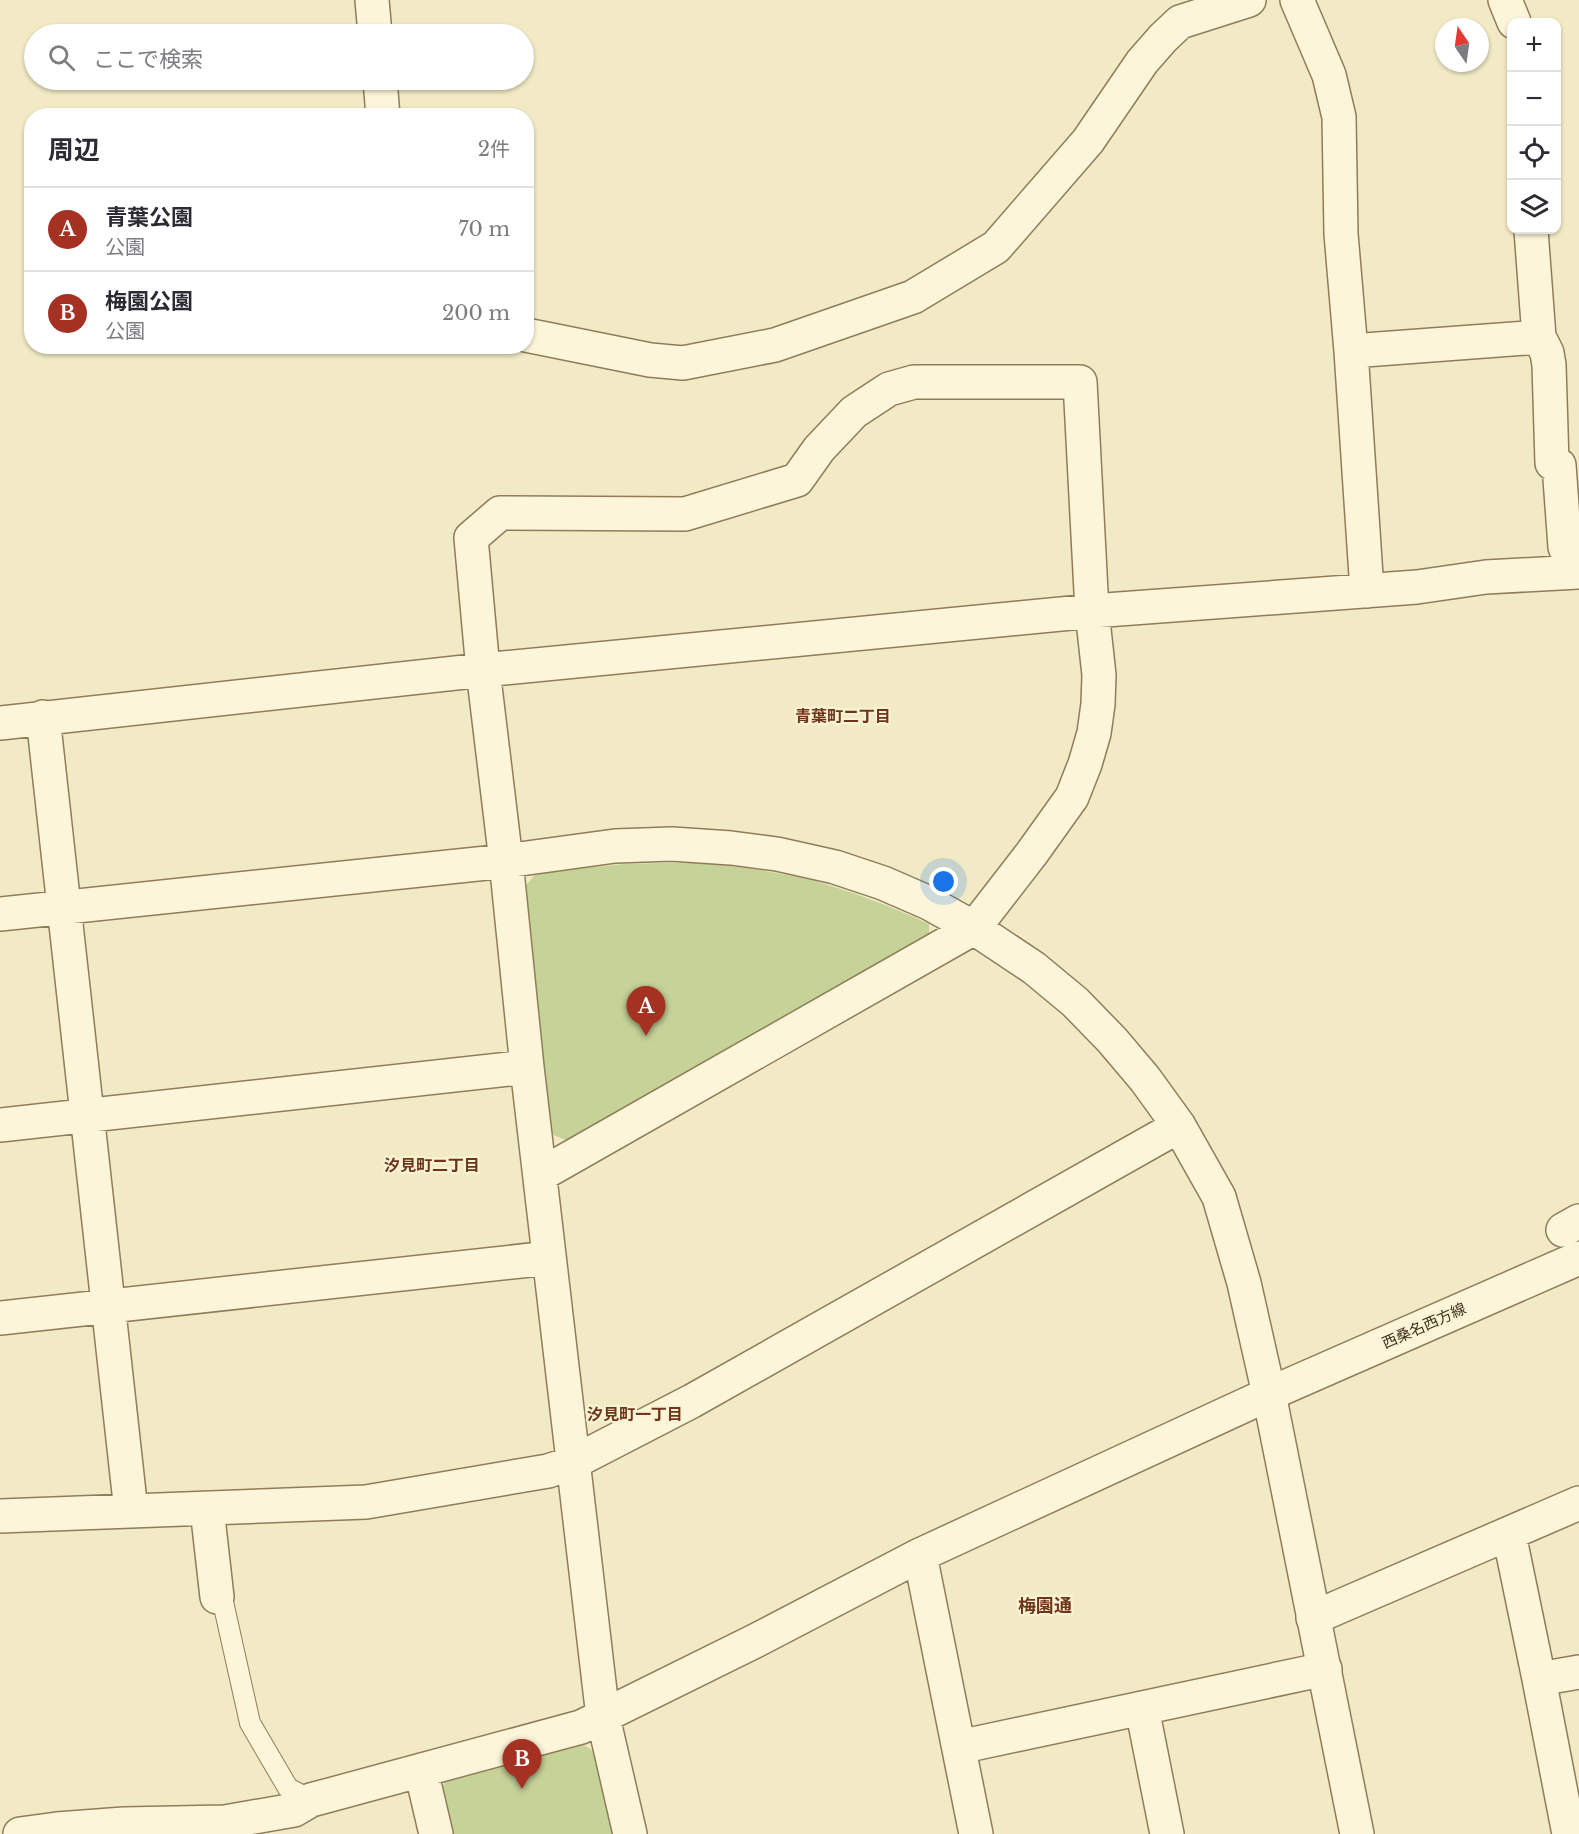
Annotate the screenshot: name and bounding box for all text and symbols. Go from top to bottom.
north arrow [1435,18,1489,72]
map controls [1507,18,1561,234]
button: + [1507,18,1561,72]
search box [24,24,534,90]
icon: search [45,41,78,74]
text: ここで検索 [93,46,203,73]
button: − [1507,72,1561,126]
button: locate [1507,126,1561,180]
text: 周辺 [48,134,100,166]
text: 2件 [478,137,510,161]
button: layers [1507,180,1561,234]
text: 青葉公園 [105,204,193,231]
text: A [59,217,76,241]
text: 70 m [458,217,510,241]
text: 公園 [105,235,145,259]
text: 梅園公園 [105,288,193,315]
text: B [60,301,75,325]
text: 200 m [442,301,510,325]
text: 公園 [105,319,145,343]
district label: 青葉町二丁目 [795,706,891,726]
your location [929,867,958,896]
pin: A [626,986,666,1036]
district label: 汐見町二丁目 [384,1155,480,1175]
street label: 西桑名西方線 [1379,1299,1469,1353]
district label: 汐見町一丁目 [587,1404,683,1424]
district label: 梅園通 [1018,1595,1072,1617]
pin: B [502,1740,542,1789]

